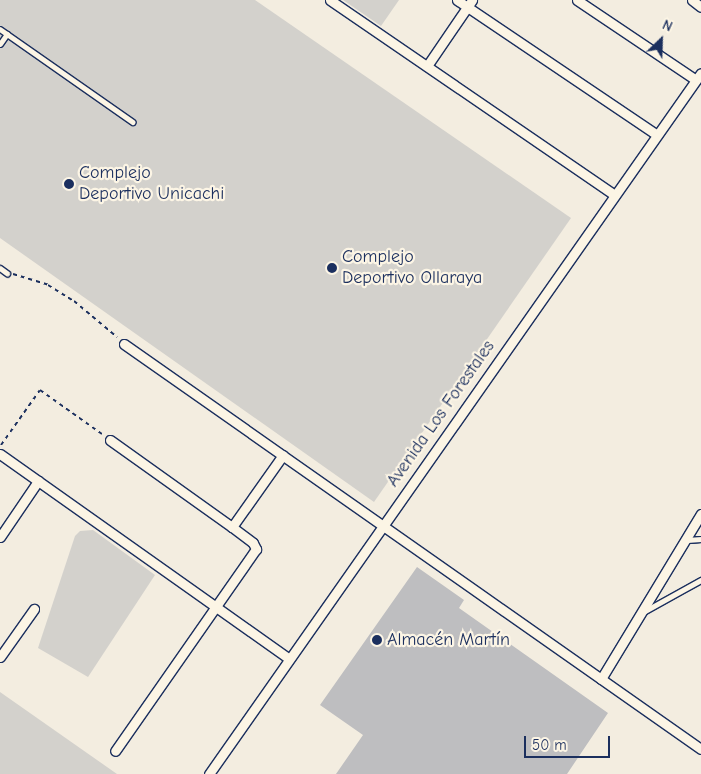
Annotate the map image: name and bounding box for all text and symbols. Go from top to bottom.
north arrow [636,15,686,65]
text: N [660,16,675,35]
place label: Complejo Deportivo Unicachi [79,163,224,205]
marker: Complejo Deportivo Unicachi [63,178,75,190]
place label: Complejo Deportivo Ollaraya [342,247,482,290]
marker: Complejo Deportivo Ollaraya [326,262,338,274]
street label: Avenida Los Forestales [382,337,500,491]
place label: Almacén Martín [387,629,510,651]
marker: Almacén Martín [371,634,383,646]
scale bar [526,726,612,758]
text: 50 m [532,736,567,754]

